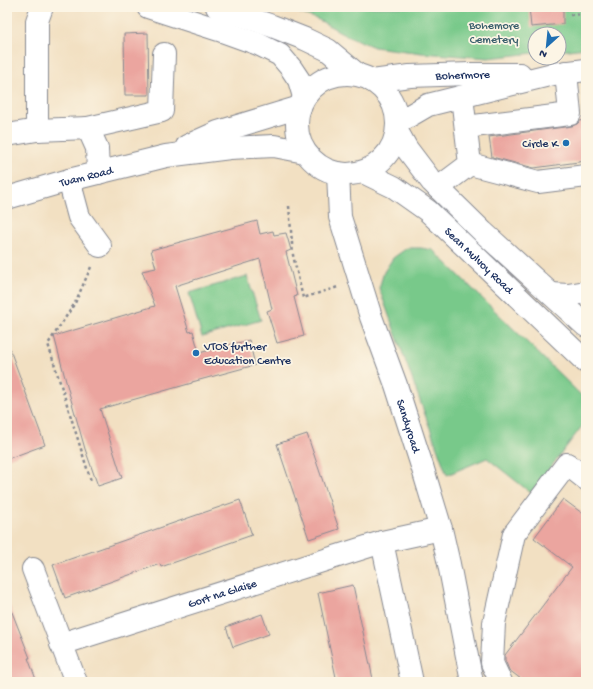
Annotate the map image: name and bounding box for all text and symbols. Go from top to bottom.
park label: Bohemore Cemetery [468,20,520,48]
north arrow [527,26,567,66]
text: N [537,46,549,60]
street label: Bohermore [434,69,491,84]
place label: Circle K [522,138,559,152]
marker: Circle K [561,138,571,148]
street label: Tuam Road [57,164,116,192]
street label: Sean Mulvoy Road [440,225,516,298]
place label: VTOS further Education Centre [203,341,292,369]
marker: VTOS further Education Centre [191,348,201,358]
street label: Sandyroad [392,398,423,456]
street label: Gort na Glaise [187,577,259,612]

